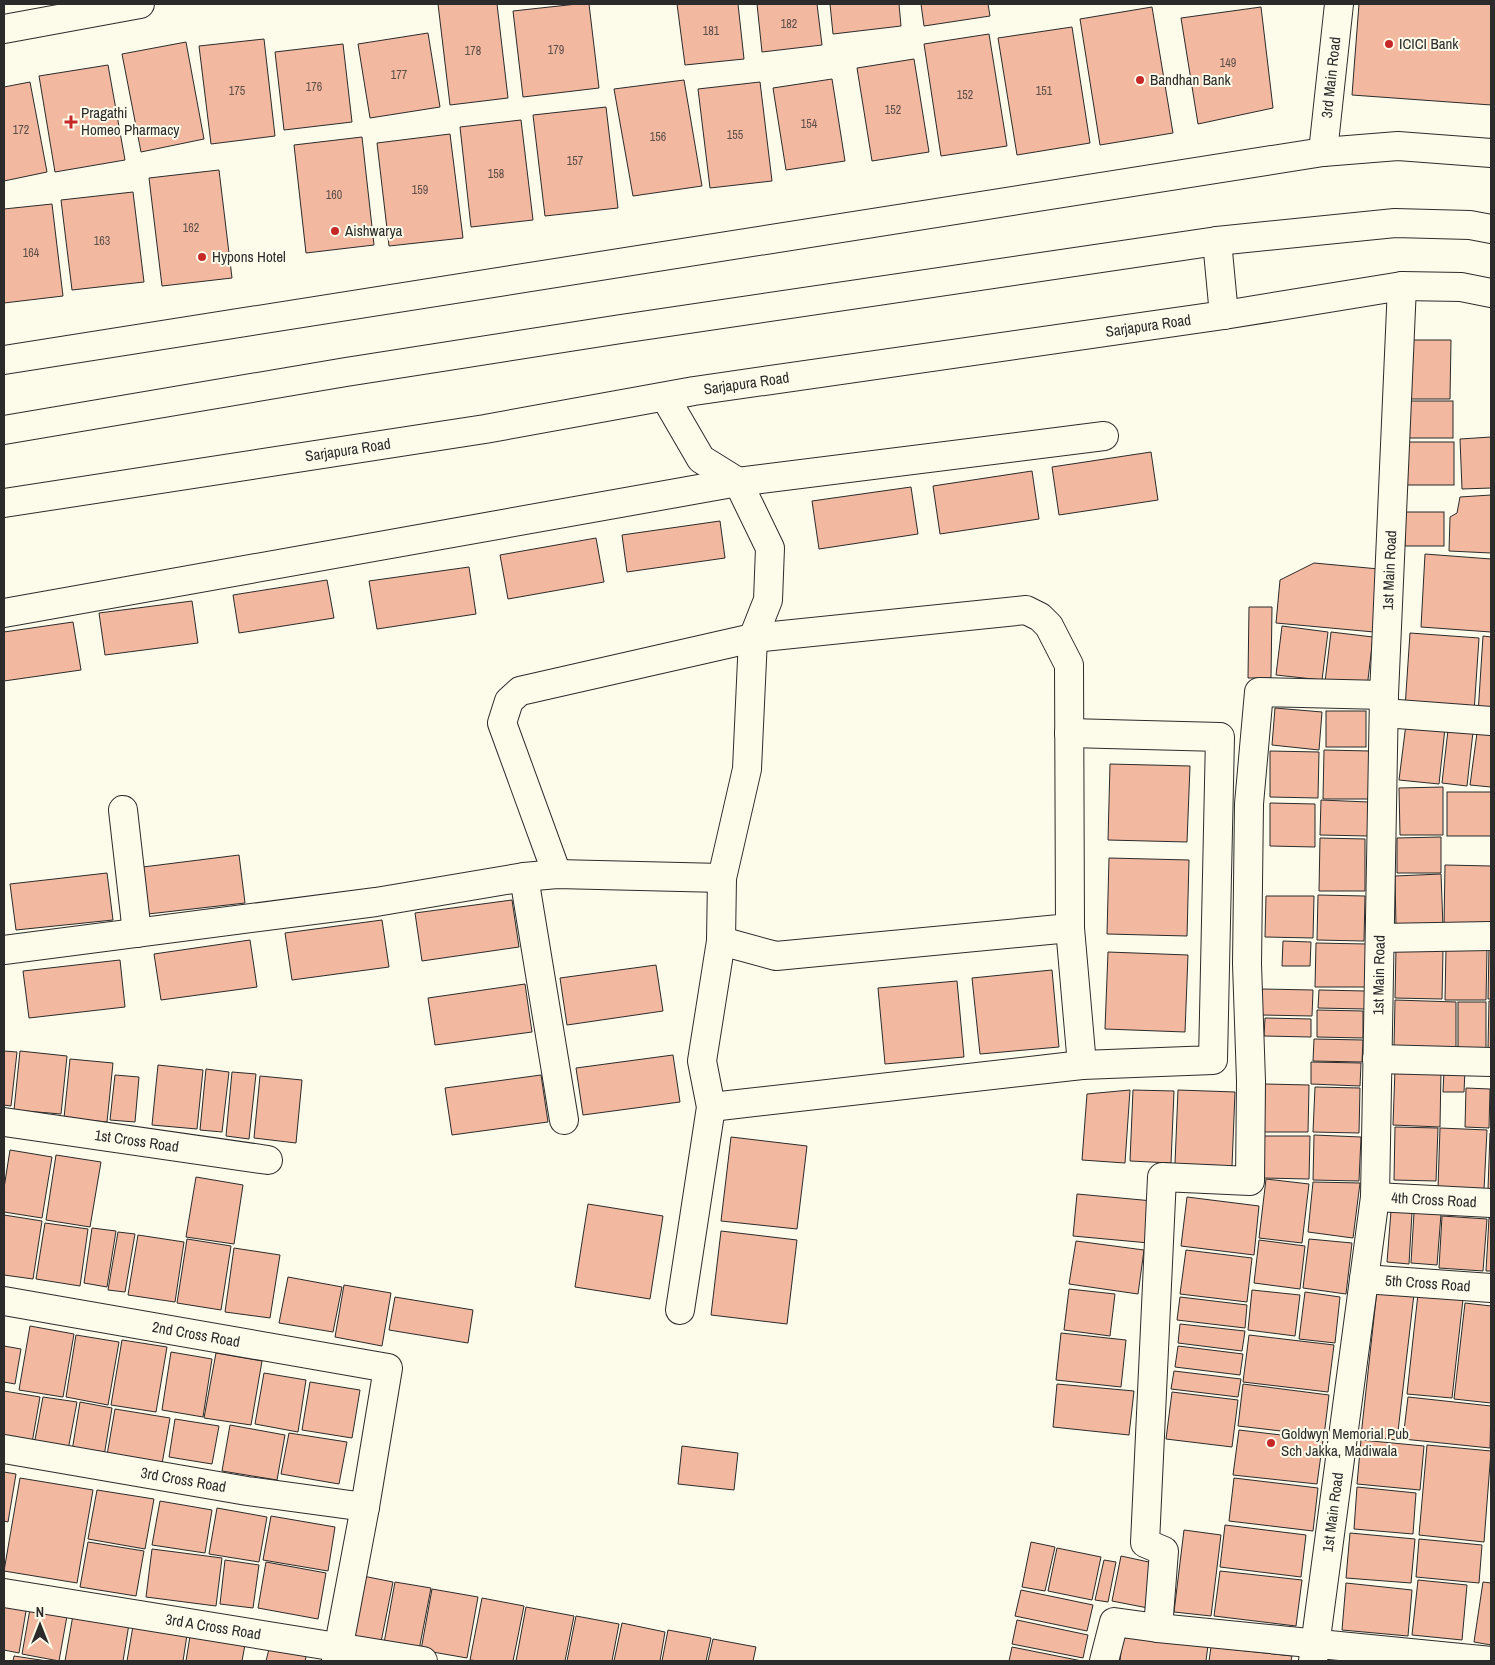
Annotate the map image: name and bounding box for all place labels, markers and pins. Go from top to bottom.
place label: ICICI Bank [1399,33,1459,54]
marker: ICICI Bank [1383,38,1395,50]
place label: Bandhan Bank [1150,69,1232,90]
marker: Bandhan Bank [1134,74,1146,86]
place label: Pragathi Homeo Pharmacy [81,102,180,140]
marker: Pragathi Homeo Pharmacy [65,116,77,128]
place label: Aishwarya [344,220,403,241]
marker: Aishwarya [329,225,341,237]
place label: Hypons Hotel [212,246,286,267]
marker: Hypons Hotel [196,251,208,263]
place label: Goldwyn Memorial Pub Sch Jakka, Madiwala [1281,1423,1409,1461]
marker: Goldwyn Memorial Pub Sch Jakka, Madiwala [1265,1437,1277,1449]

